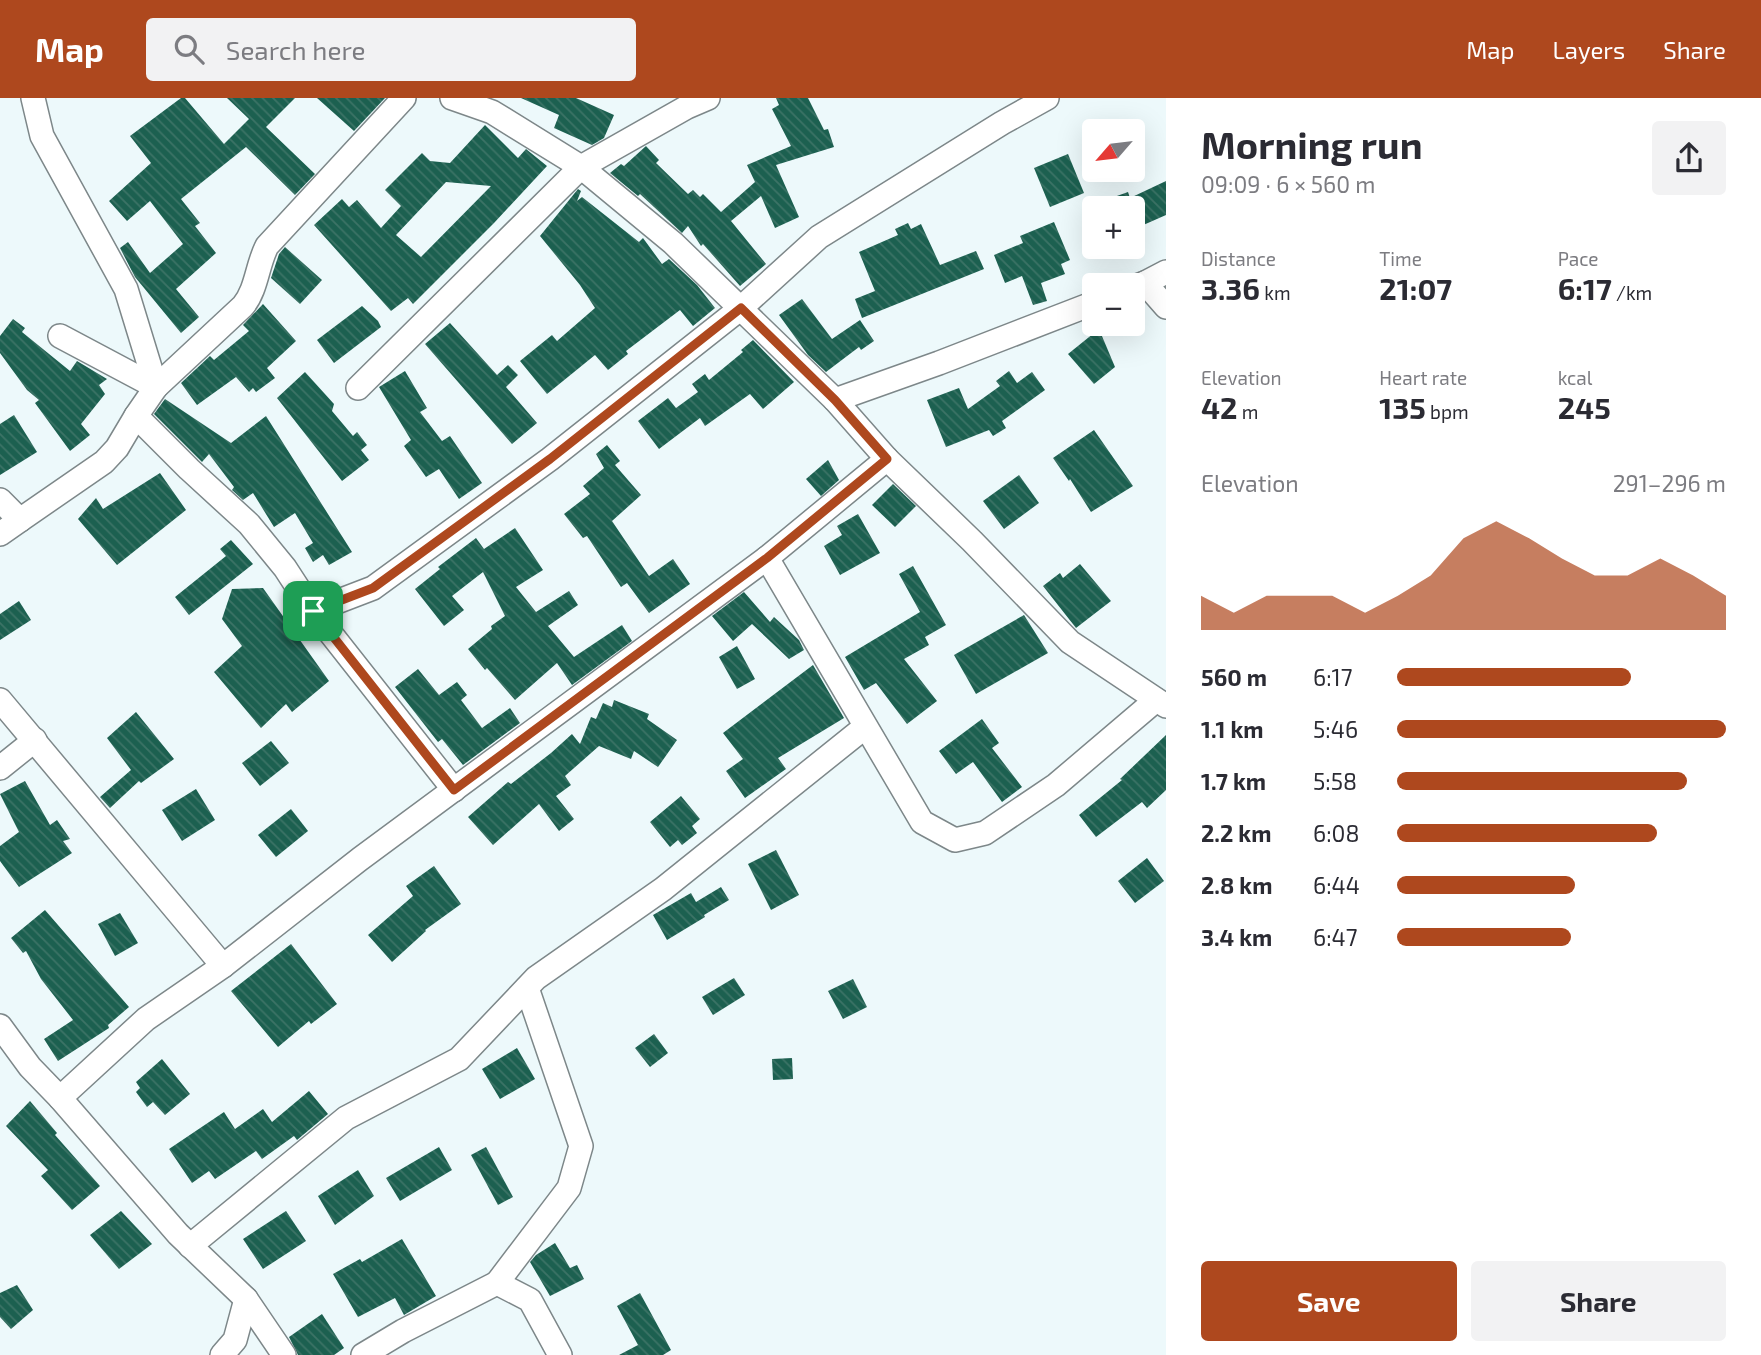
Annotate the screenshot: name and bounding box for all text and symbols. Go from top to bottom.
search box [146,18,636,81]
text: Map [35,29,104,69]
icon: search [170,30,208,68]
text: Search here [226,34,365,65]
text: Map [1466,35,1514,64]
text: Layers [1552,35,1625,64]
text: Share [1663,35,1726,64]
north arrow [1082,119,1144,182]
map controls [1082,119,1145,336]
text: Morning run [1201,121,1422,167]
button: share [1652,121,1726,195]
text: 09:09 · 6 × 560 m [1201,170,1375,198]
button: + [1082,196,1145,259]
text: Distance [1201,247,1276,270]
text: Time [1379,247,1422,270]
text: Pace [1558,247,1599,270]
text: 3.36 [1201,270,1260,306]
text: 21:07 [1379,270,1452,306]
text: 6:17 [1558,270,1612,306]
button: − [1082,273,1145,336]
text: km [1260,281,1291,304]
text: /km [1612,281,1652,304]
text: Elevation [1201,366,1282,389]
text: Heart rate [1379,366,1467,389]
text: kcal [1558,366,1592,389]
text: 42 [1201,389,1238,425]
text: 135 [1379,389,1426,425]
text: 245 [1558,389,1611,425]
text: m [1238,400,1258,423]
text: bpm [1426,400,1469,423]
text: Elevation [1201,469,1299,497]
text: 291–296 m [1613,469,1726,497]
pin [283,581,343,641]
icon: arrive [294,592,332,630]
text: 560 m [1201,663,1267,691]
text: 6:17 [1313,663,1353,691]
text: 1.1 km [1201,715,1264,743]
text: 5:46 [1313,715,1358,743]
text: 1.7 km [1201,767,1266,795]
text: 5:58 [1313,767,1357,795]
text: 2.2 km [1201,819,1271,847]
text: 6:08 [1313,819,1359,847]
text: 2.8 km [1201,871,1272,899]
text: 6:44 [1313,871,1360,899]
text: 3.4 km [1201,923,1272,951]
text: 6:47 [1313,923,1358,951]
button: Save [1201,1261,1457,1341]
button: Share [1471,1261,1726,1341]

